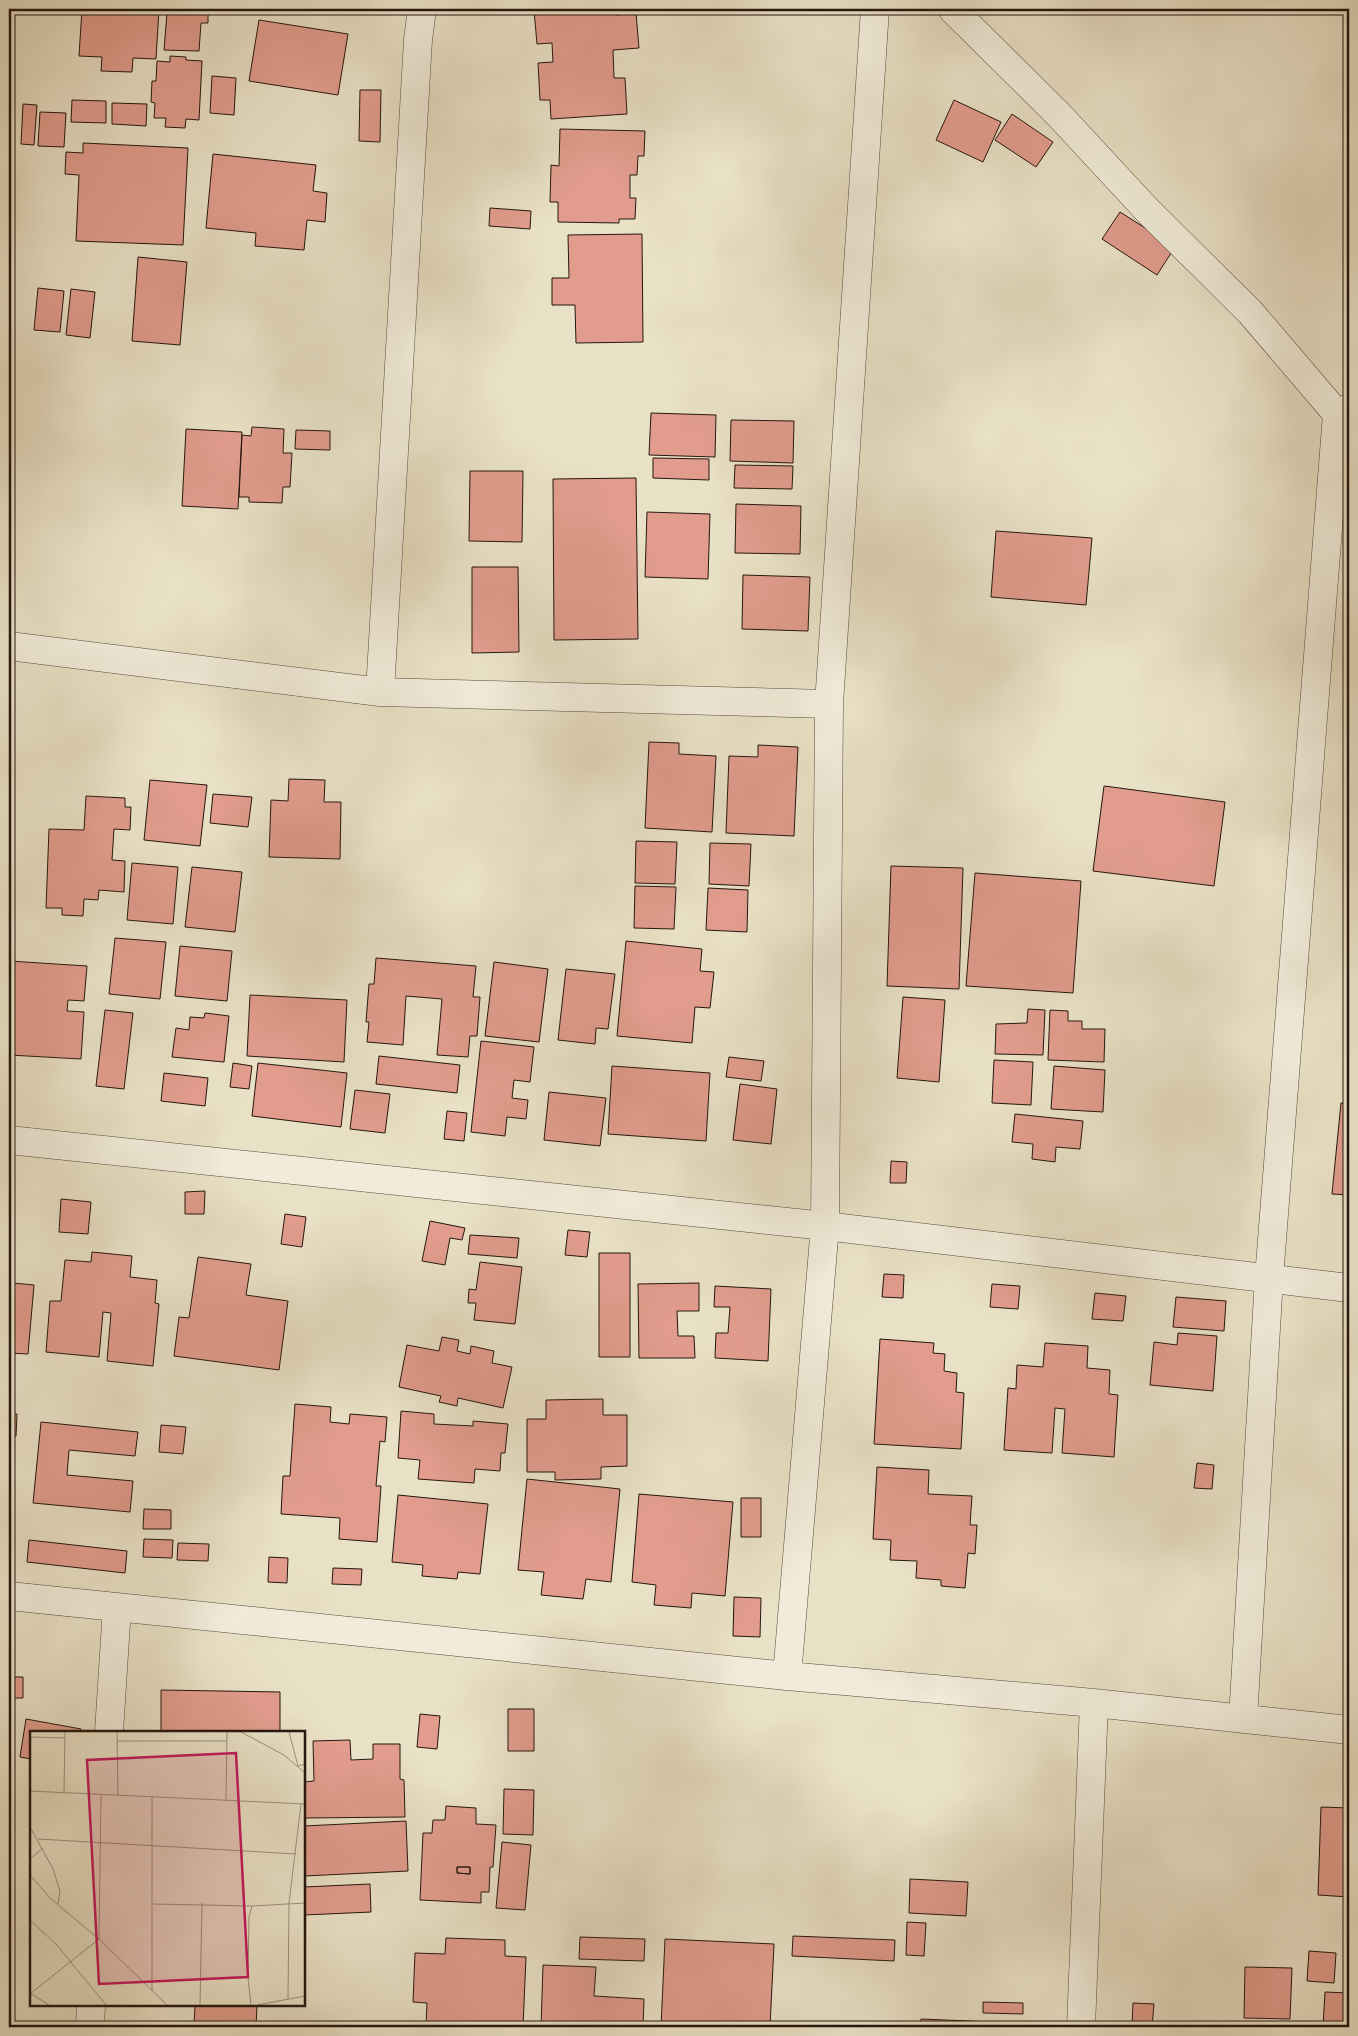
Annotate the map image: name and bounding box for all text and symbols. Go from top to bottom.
inset map [30,1731,305,2006]

